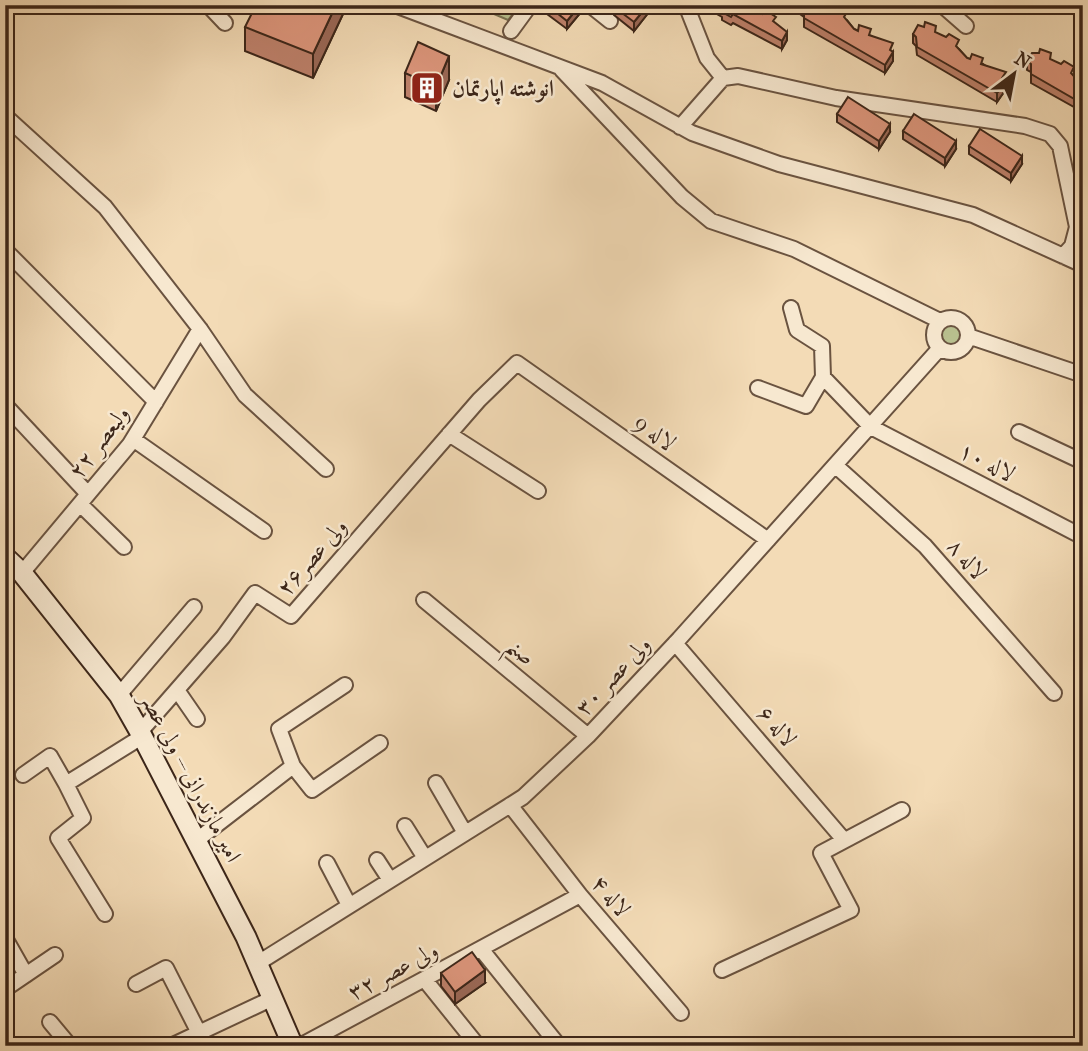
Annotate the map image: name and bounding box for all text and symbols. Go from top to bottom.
north arrow [979,38,1050,108]
text: N [1011,47,1035,74]
building icon: انوشته اپارتمان [408,69,446,107]
place label: انوشته اپارتمان [452,75,554,105]
street label: ولیعصر ۲۲ [63,401,137,485]
street label: لاله 9 [629,409,681,457]
street label: لاله ۱۰ [955,437,1020,487]
street label: ولی عصر۲۶ [271,513,354,602]
street label: لاله ۸ [942,533,992,585]
street label: صنم [495,631,541,678]
street label: ولی عصر ۳۰ [570,631,658,722]
street label: امیر مازندرانی -- ولی عصر [132,686,247,868]
street label: لاله ۶ [752,700,802,752]
street label: لاله ۴ [586,870,636,922]
street label: ولی عصر ۳۲ [343,936,444,1008]

